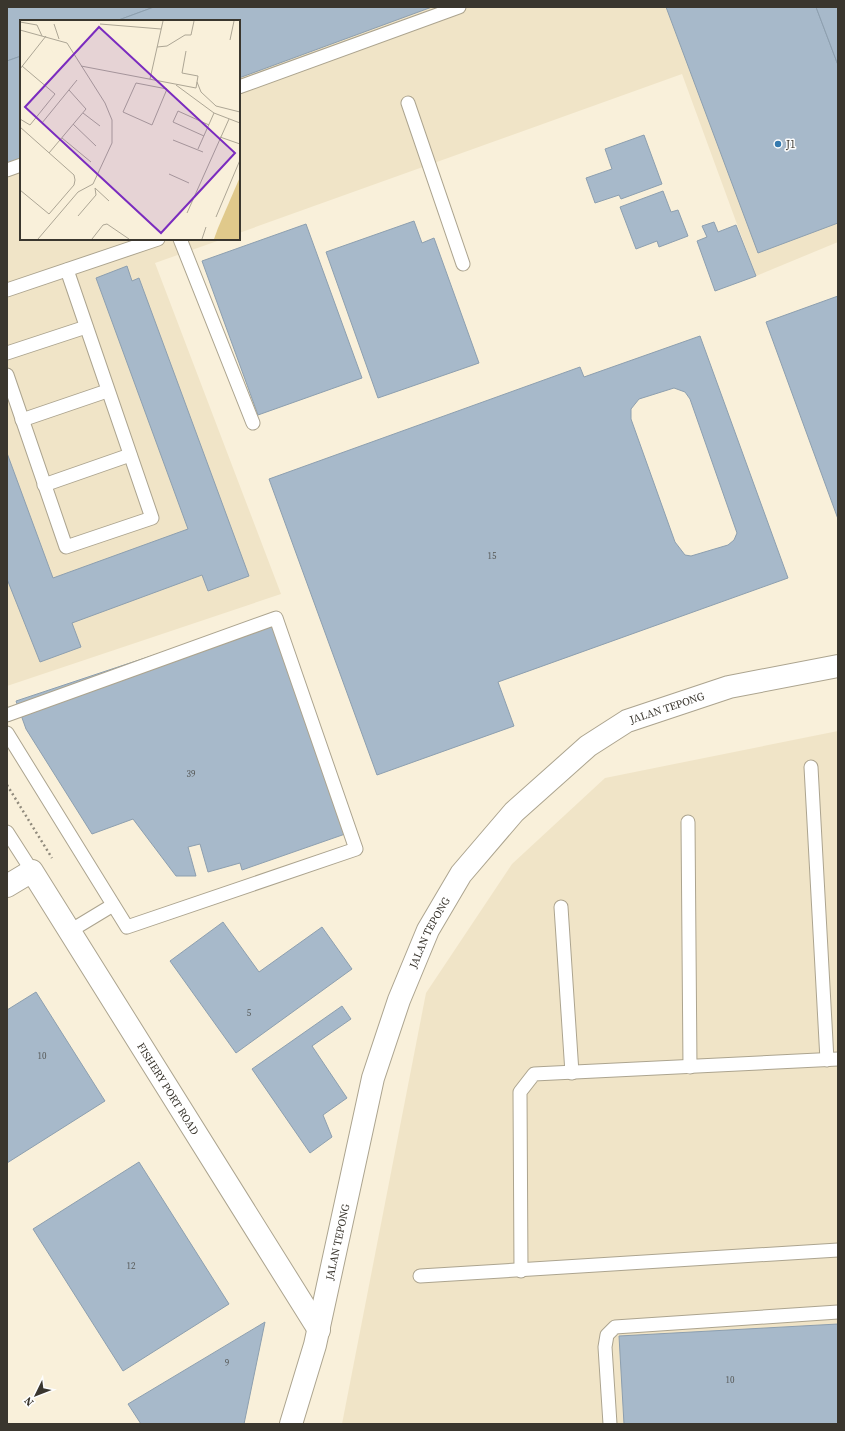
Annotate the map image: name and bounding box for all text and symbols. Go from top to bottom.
inset map [20,20,240,240]
place label: J1 [785,137,796,152]
marker: J1 [773,139,783,149]
house number: 15 [487,550,497,562]
street label: JALAN TEPONG [627,689,707,728]
house number: 39 [186,768,196,780]
street label: JALAN TEPONG [406,894,454,972]
house number: 5 [247,1007,252,1019]
street label: FISHERY PORT ROAD [133,1040,202,1138]
house number: 10 [37,1050,47,1062]
street label: JALAN TEPONG [322,1202,354,1283]
house number: 12 [126,1260,136,1272]
house number: 9 [225,1357,230,1369]
house number: 10 [725,1374,735,1386]
north arrow [16,1375,56,1415]
text: N [21,1393,37,1410]

